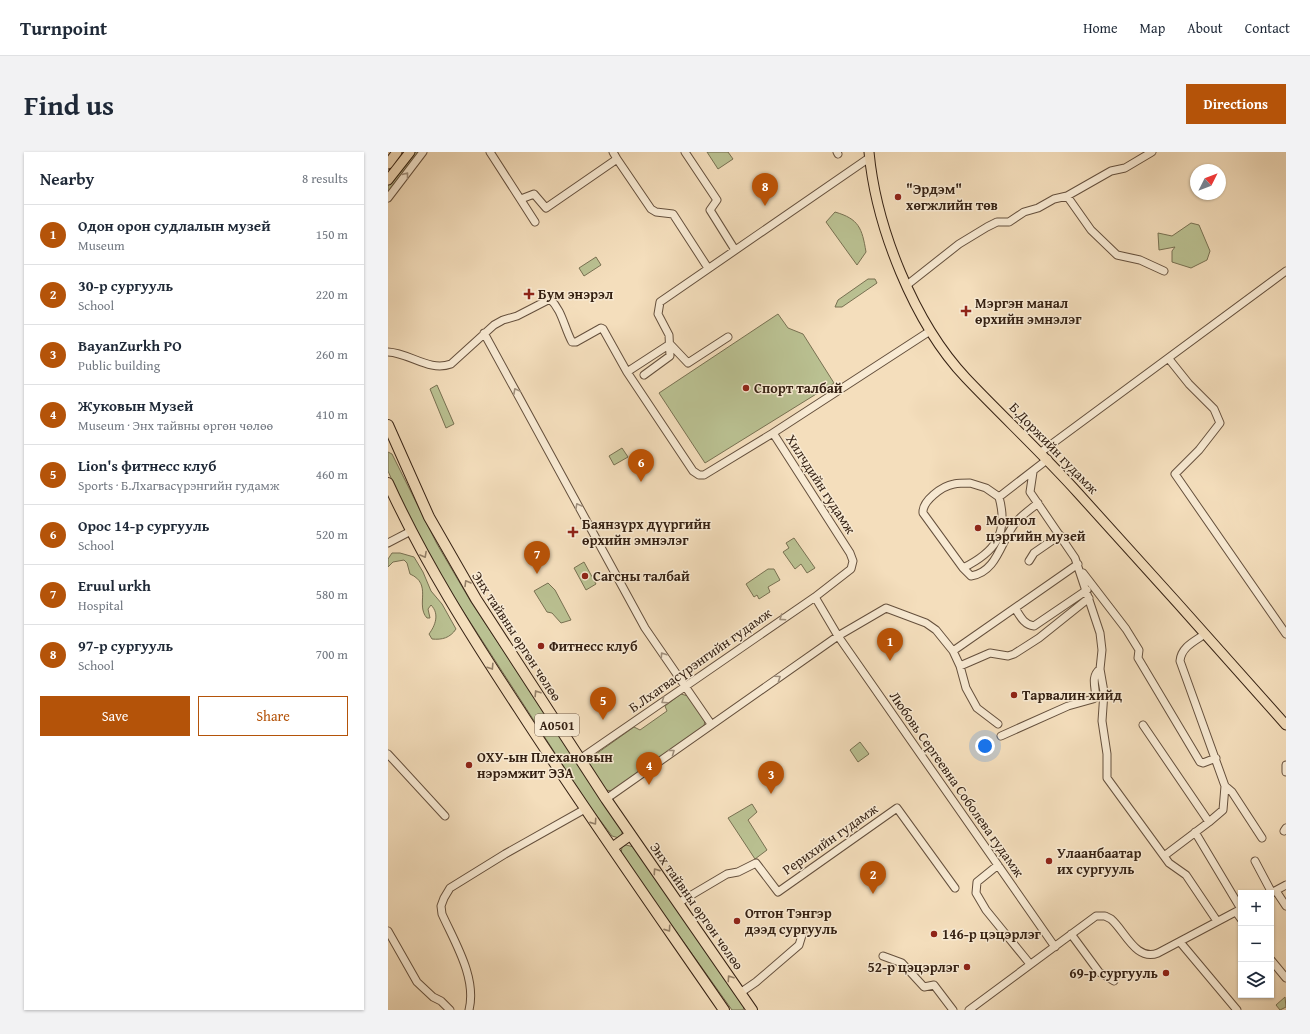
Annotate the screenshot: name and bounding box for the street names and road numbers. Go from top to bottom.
street label: Б.Доржийн гудамж [1005,398,1104,499]
street label: Хилчдийн гудамж [781,430,861,538]
street label: Энх тайвны өргөн чөлөө [467,567,567,705]
street label: Б.Лхагвасүрэнгийн гудамж [624,602,776,717]
street label: Любовь Сергеевна Соболева гудамж [885,687,1030,882]
road number: A0501 [535,714,579,736]
street label: Рерихийн гудамж [778,798,882,879]
street label: Энх тайвны өргөн чөлөө [645,838,749,974]

